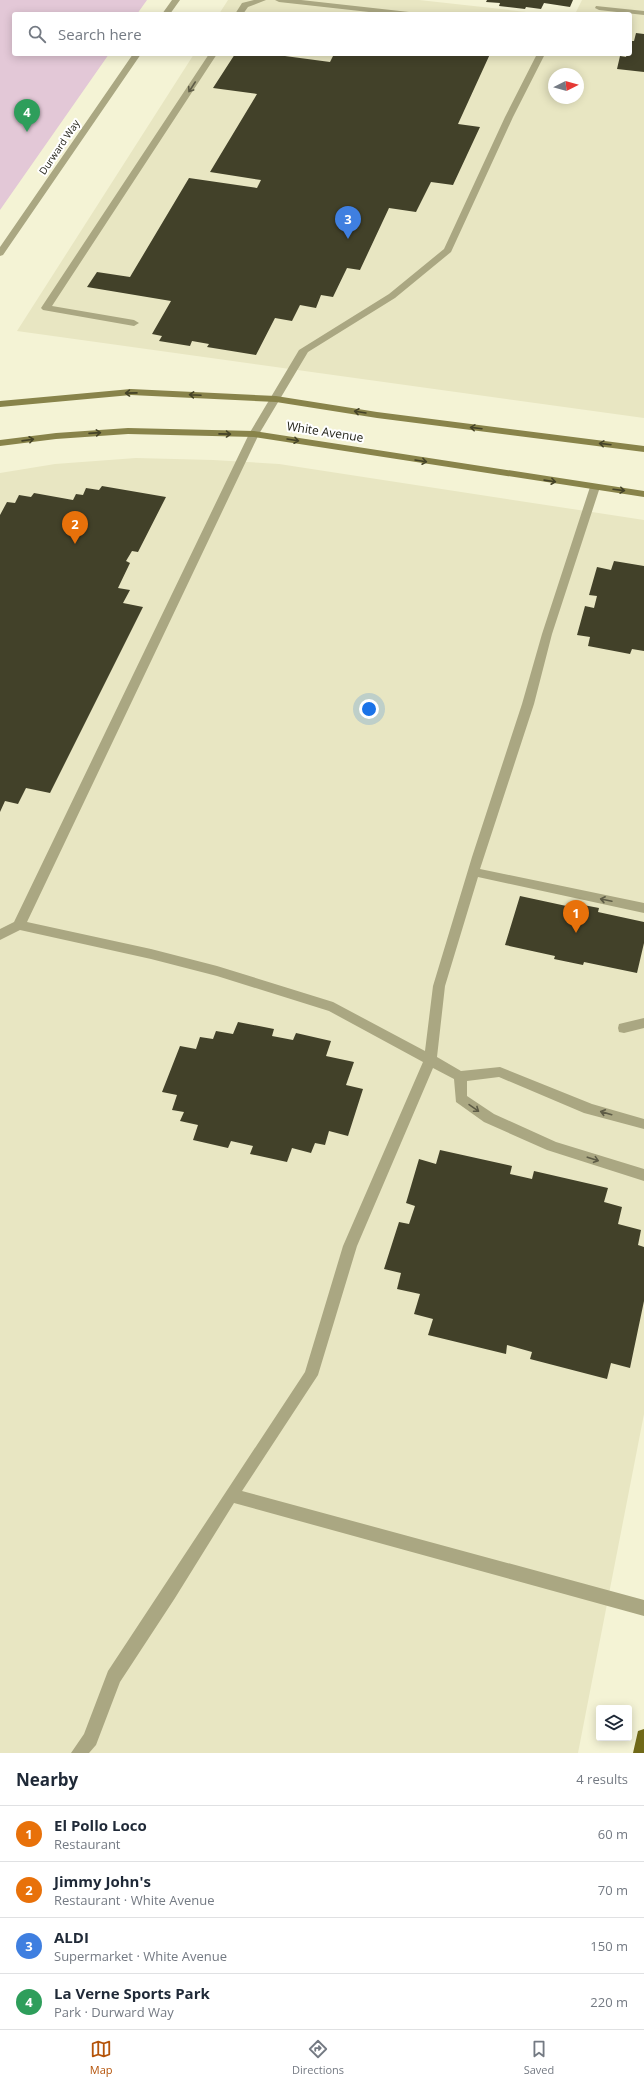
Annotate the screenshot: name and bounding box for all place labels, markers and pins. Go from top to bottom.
pin: 4 [14,99,40,132]
pin: 3 [335,206,361,239]
pin: 2 [62,511,88,544]
pin: 1 [563,900,589,933]

